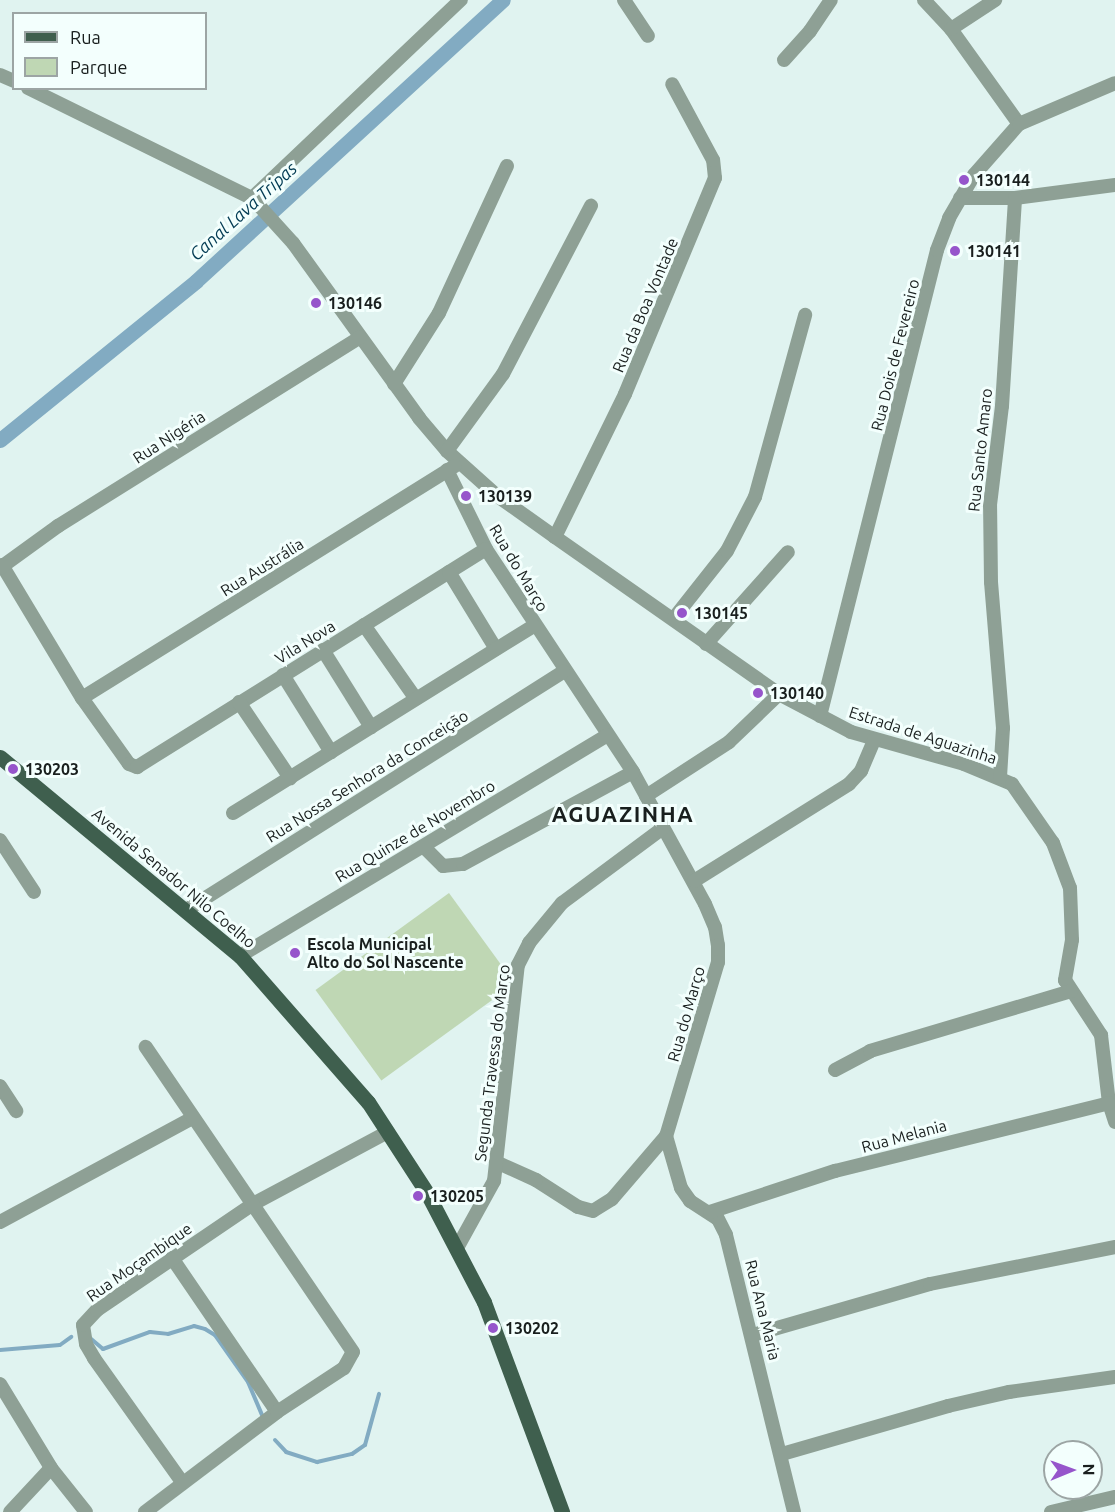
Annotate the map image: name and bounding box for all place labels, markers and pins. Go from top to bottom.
place label: 130144 [976,170,1030,190]
marker: 130144 [957,173,971,187]
place label: 130141 [967,241,1021,261]
marker: 130141 [948,244,962,258]
place label: 130146 [328,293,382,313]
marker: 130146 [309,296,323,310]
place label: 130139 [478,486,532,506]
marker: 130139 [459,489,473,503]
place label: 130145 [694,603,748,623]
marker: 130145 [675,606,689,620]
place label: 130140 [770,683,824,703]
marker: 130140 [751,686,765,700]
place label: 130203 [25,759,79,779]
marker: 130203 [6,762,20,776]
place label: Escola Municipal Alto do Sol Nascente [307,934,464,972]
marker: Escola Municipal Alto do Sol Nascente [288,946,302,960]
place label: 130205 [430,1186,484,1206]
marker: 130205 [411,1189,425,1203]
place label: 130202 [505,1318,559,1338]
marker: 130202 [486,1321,500,1335]

